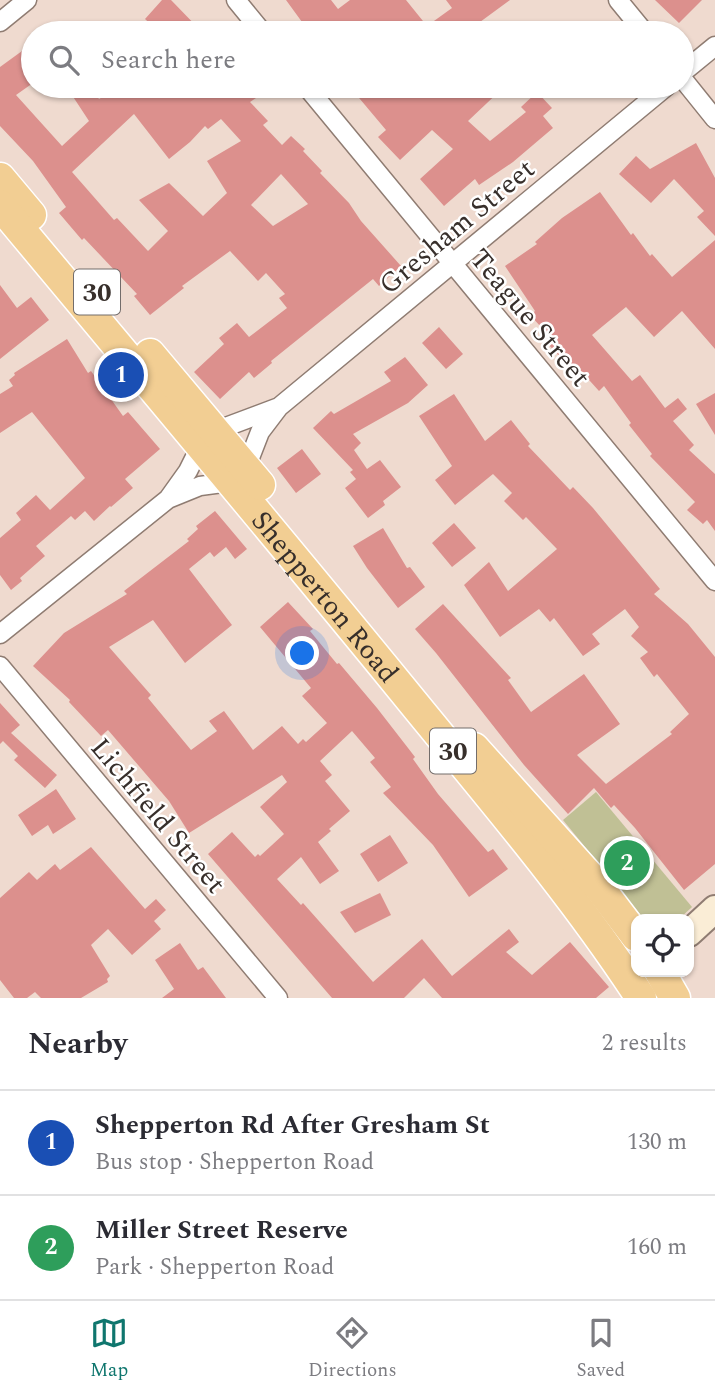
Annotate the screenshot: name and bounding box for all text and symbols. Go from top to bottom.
search box [21,21,694,98]
text: Search here [101,40,236,80]
icon: search [45,41,83,79]
street label: Gresham Street [369,149,545,306]
street label: Teague Street [459,239,601,397]
road number: 30 [74,270,120,314]
pin: 1 [98,349,144,401]
street label: Shepperton Road [240,501,409,693]
your location [285,636,319,670]
street label: Lichfield Street [80,728,236,903]
road number: 30 [430,729,476,774]
pin: 2 [604,837,650,889]
map controls [631,914,694,977]
button: locate [631,914,694,977]
text: Nearby [28,1021,127,1067]
text: 2 results [602,1026,687,1061]
text: Shepperton Rd After Gresham St [95,1105,490,1145]
text: 1 [45,1125,57,1160]
text: 130 m [627,1125,687,1160]
text: Bus stop · Shepperton Road [95,1145,374,1180]
text: Miller Street Reserve [95,1210,348,1250]
text: 2 [45,1230,57,1265]
text: 160 m [627,1230,687,1265]
text: Park · Shepperton Road [95,1250,334,1285]
tab: Map [90,1314,128,1385]
tab: Directions [308,1314,397,1385]
tab: Saved [576,1314,625,1385]

